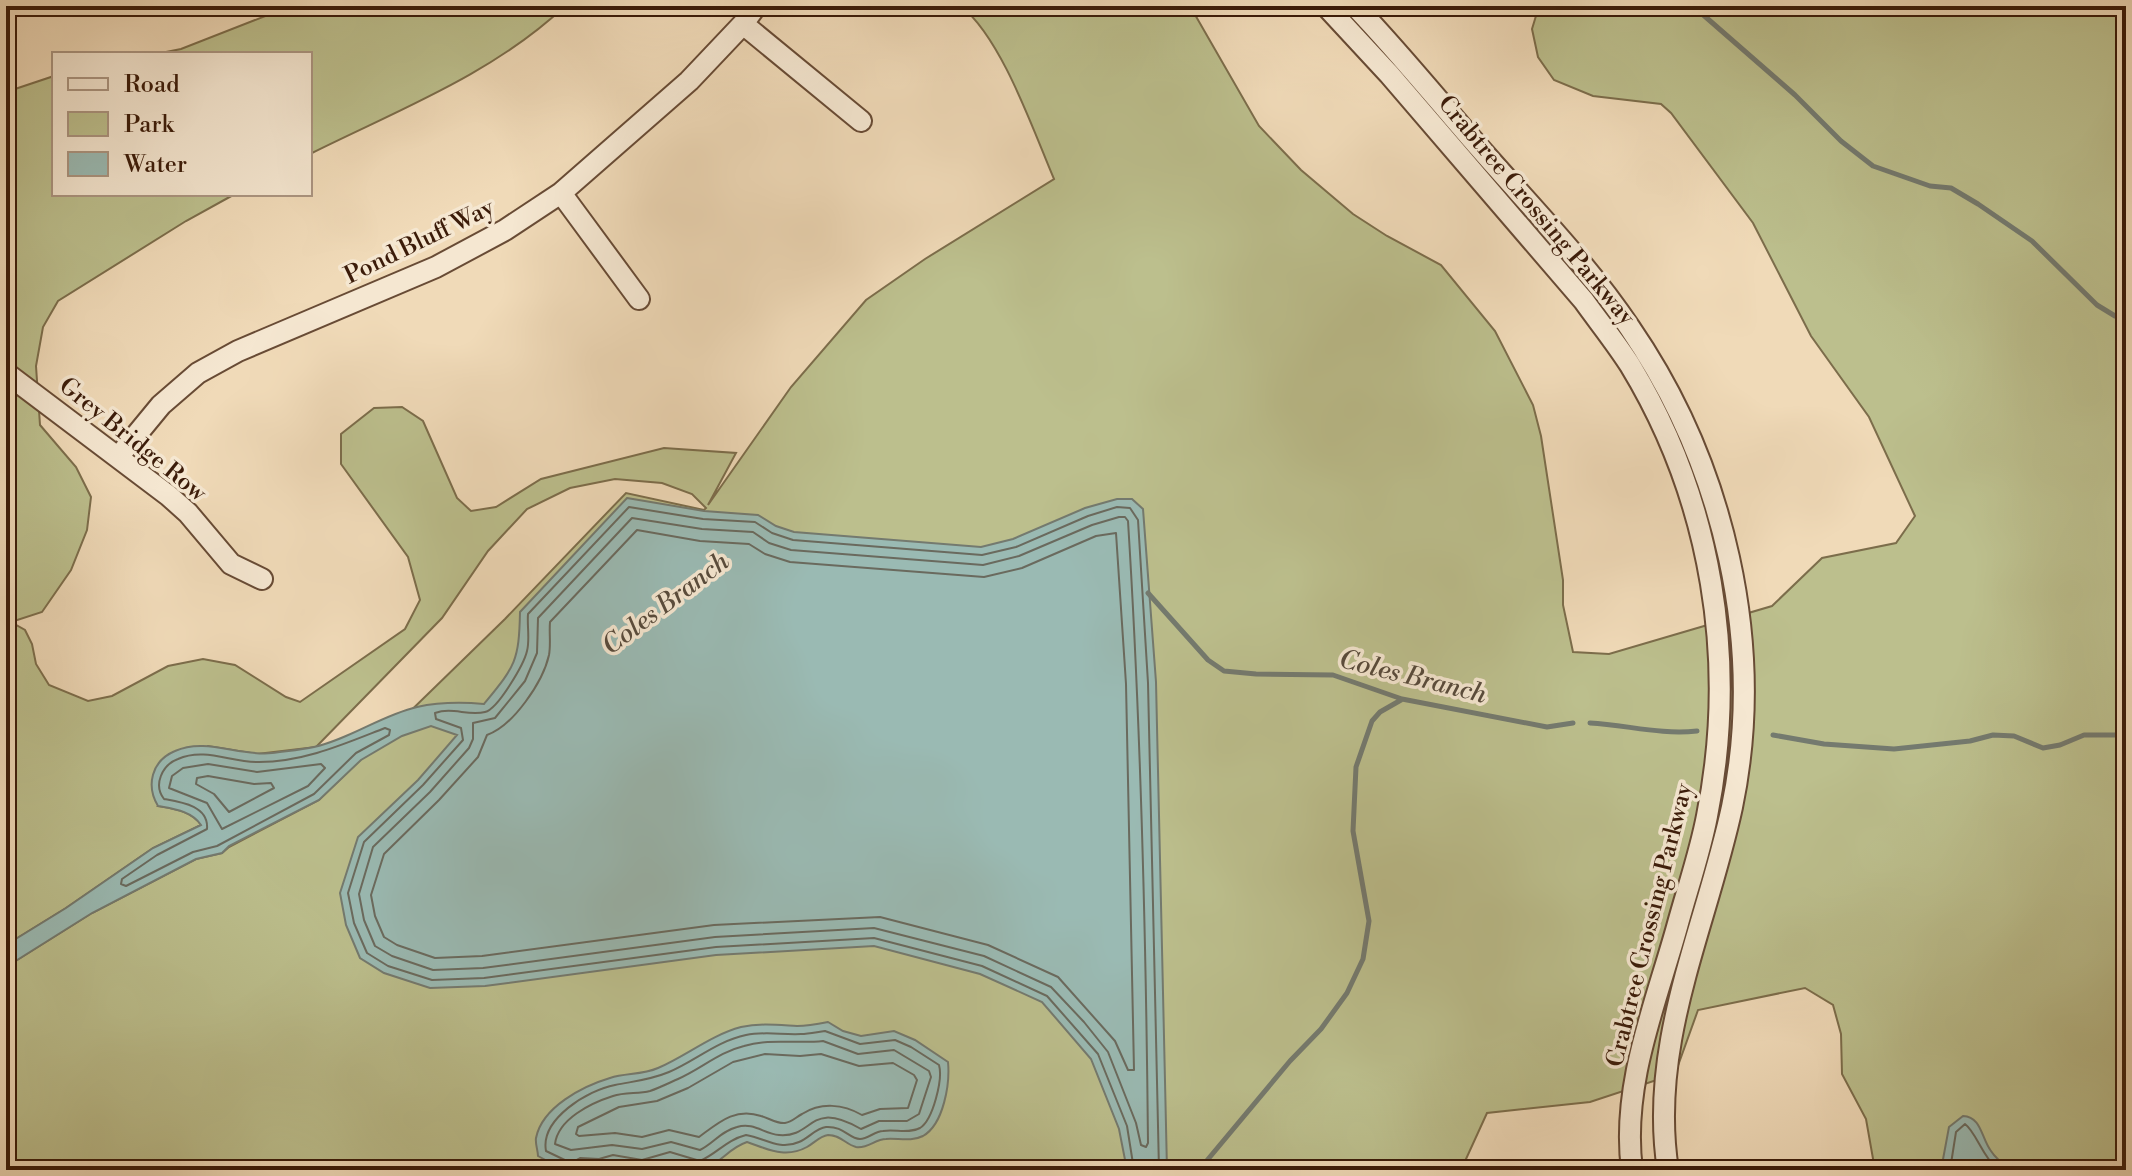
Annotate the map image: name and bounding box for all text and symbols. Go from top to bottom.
legend [52,52,312,196]
text: Road [124,70,180,100]
street label: Crabtree Crossing Parkway [1431,89,1642,332]
text: Park [124,110,175,140]
text: Water [123,150,187,180]
street label: Pond Bluff Way [340,193,500,291]
street label: Grey Bridge Row [53,371,213,509]
water label: Coles Branch [596,545,736,662]
water label: Coles Branch [1336,643,1490,711]
street label: Crabtree Crossing Parkway [1600,780,1700,1070]

